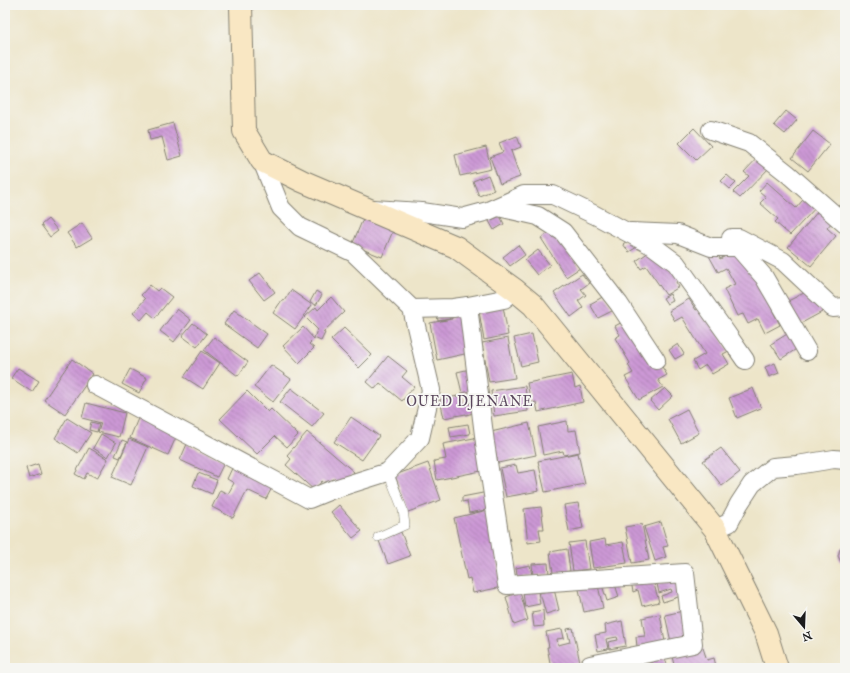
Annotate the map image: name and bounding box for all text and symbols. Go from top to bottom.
district label: OUED DJENANE [406,393,534,411]
north arrow [784,607,824,647]
text: N [800,628,814,644]

